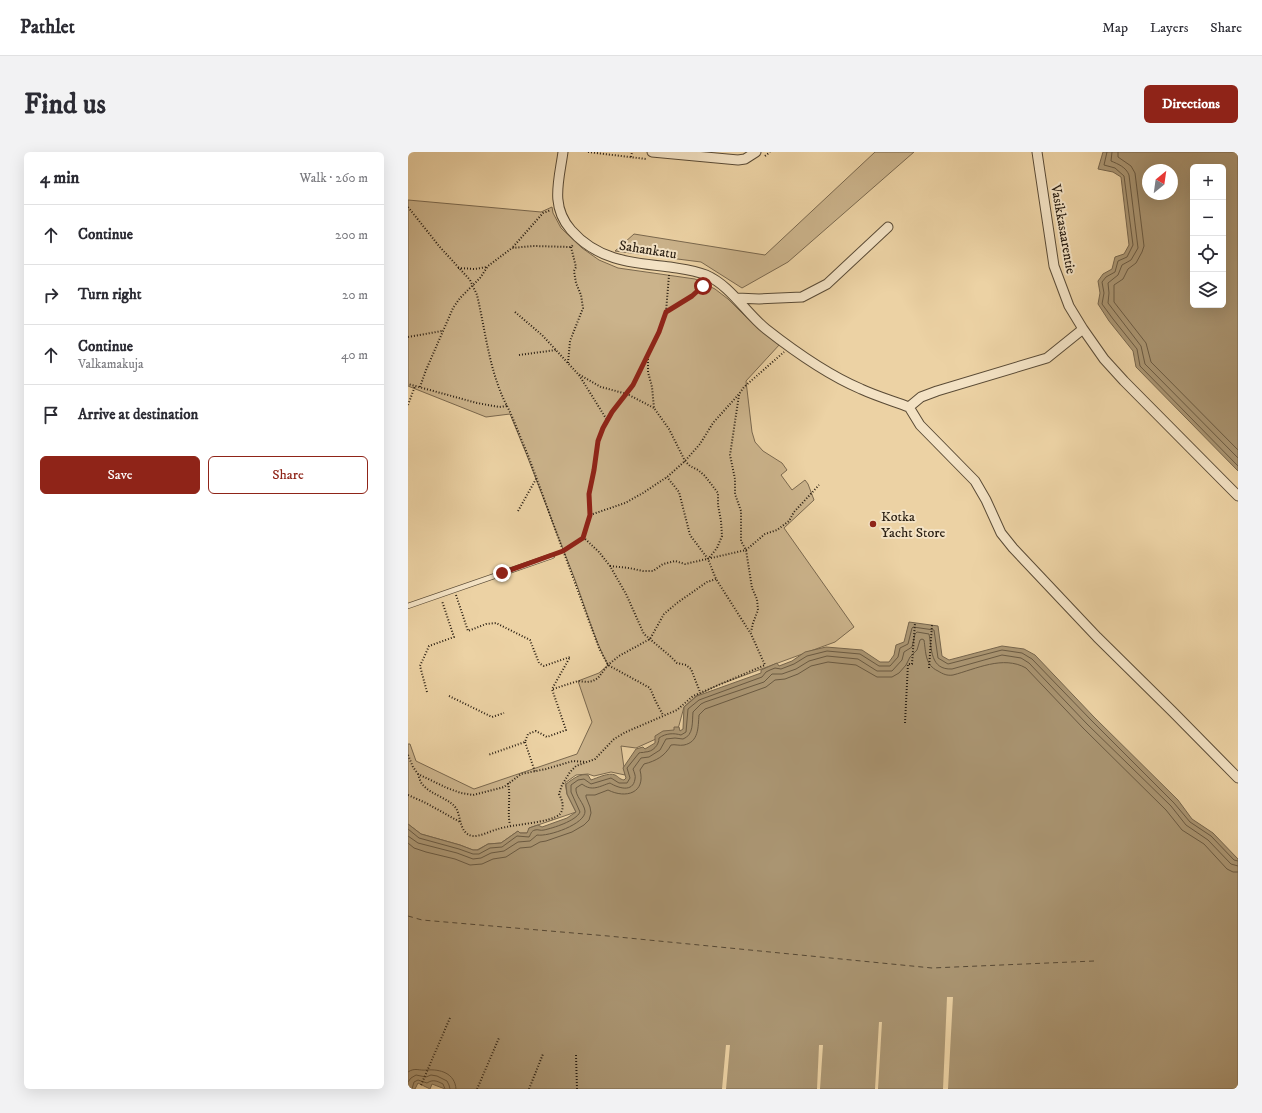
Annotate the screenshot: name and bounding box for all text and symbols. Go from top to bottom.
text: Pathlet [20,16,75,39]
text: Map [1102,19,1128,37]
text: Layers [1150,19,1188,37]
text: Share [1210,19,1242,37]
button: Directions [1144,85,1238,123]
text: Find us [24,87,106,122]
north arrow [1142,164,1178,200]
map controls [1190,164,1226,308]
button: + [1190,164,1226,200]
text: 4 min [40,167,79,189]
text: Walk · 260 m [300,170,368,186]
street label: Vasikkasaarentie [1046,182,1080,276]
button: − [1190,200,1226,236]
icon: ahead [40,224,62,246]
text: Continue [78,225,133,244]
text: 200 m [335,227,368,243]
button: locate [1190,236,1226,272]
street label: Sahankatu [618,237,678,263]
button: layers [1190,272,1226,308]
route start [694,277,712,295]
icon: right [40,284,62,306]
text: Turn right [78,285,141,304]
text: 20 m [342,287,368,303]
text: Continue [78,337,133,356]
icon: ahead [40,344,62,366]
text: 40 m [341,347,368,363]
text: Valkamakuja [78,356,143,372]
icon: arrive [40,404,62,426]
text: Arrive at destination [78,405,198,424]
button: Save [40,456,200,494]
button: Share [208,456,368,494]
place label: Kotka Yacht Store [881,508,945,542]
marker: Kotka Yacht Store [868,519,878,529]
route end [493,564,511,582]

